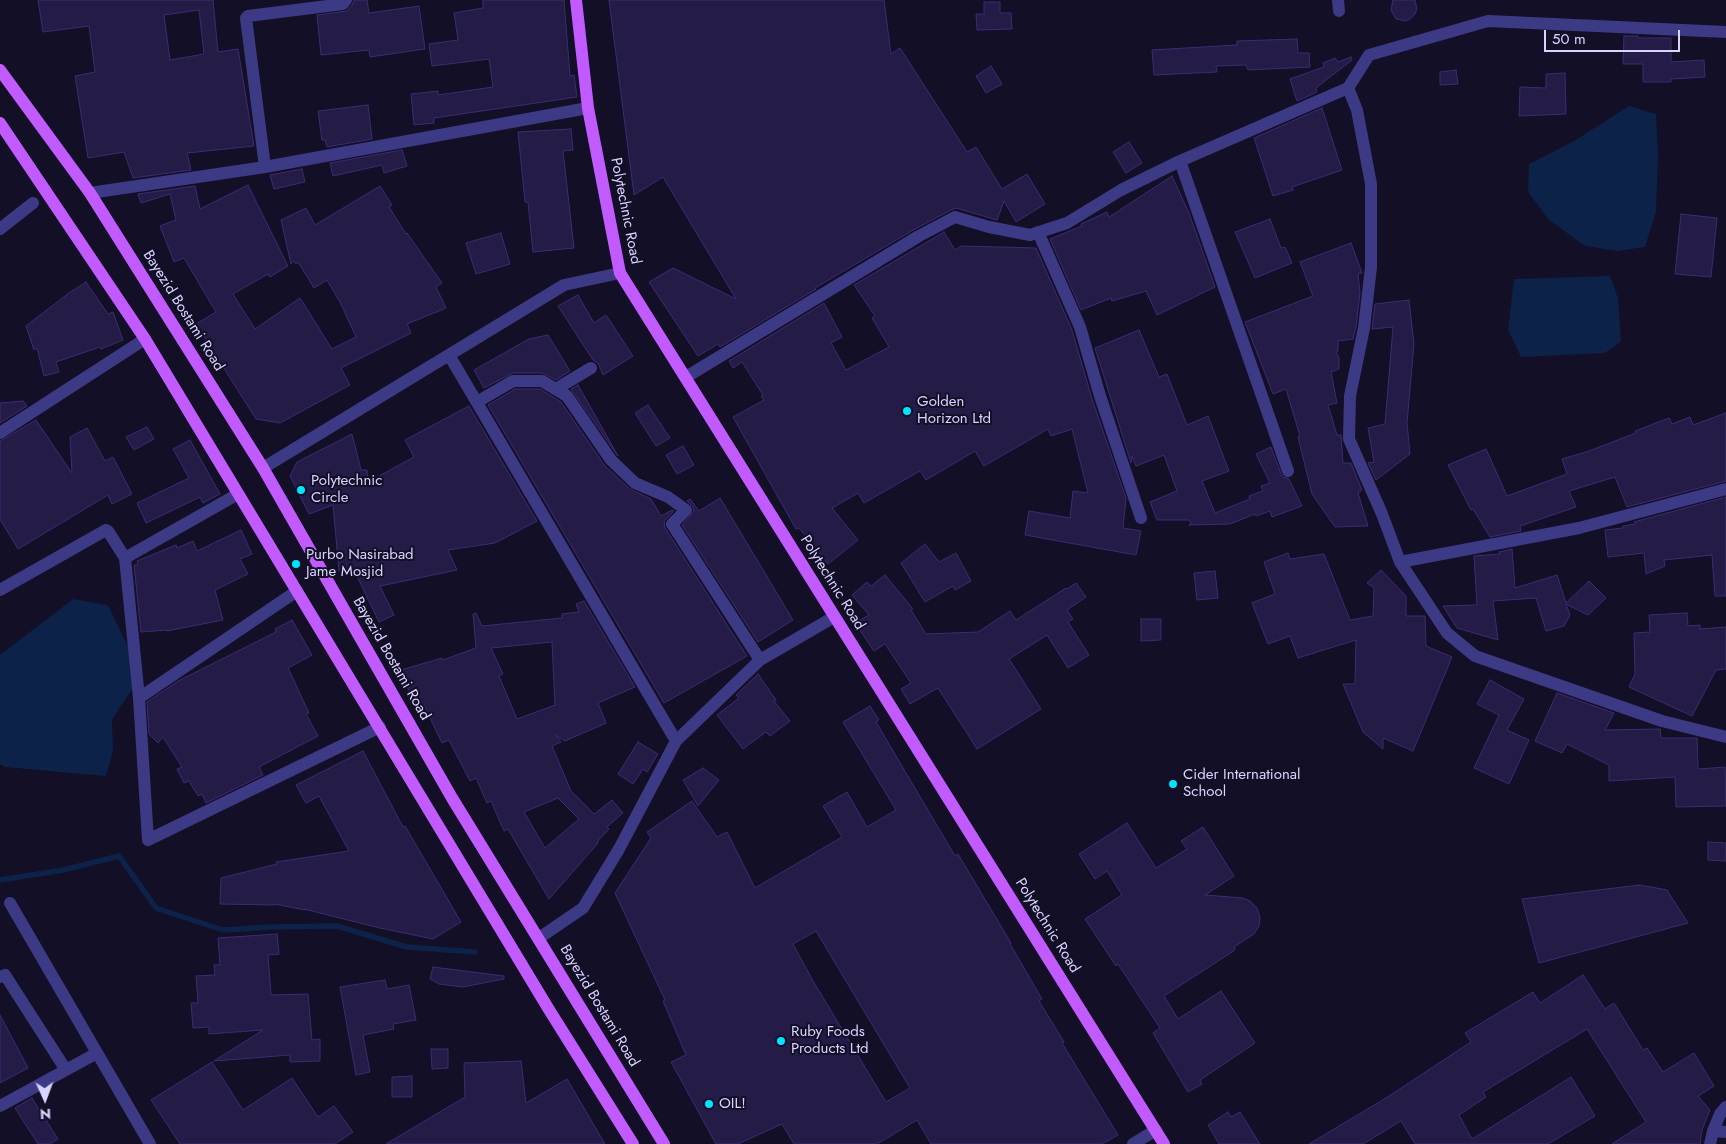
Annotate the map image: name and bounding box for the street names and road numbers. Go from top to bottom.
street label: Polytechnic Road [606,156,644,266]
street label: Bayezid Bostami Road [139,247,227,375]
street label: Polytechnic Road [796,532,868,634]
street label: Bayezid Bostami Road [348,594,434,724]
street label: Polytechnic Road [1011,875,1083,977]
street label: Bayezid Bostami Road [555,942,643,1070]

